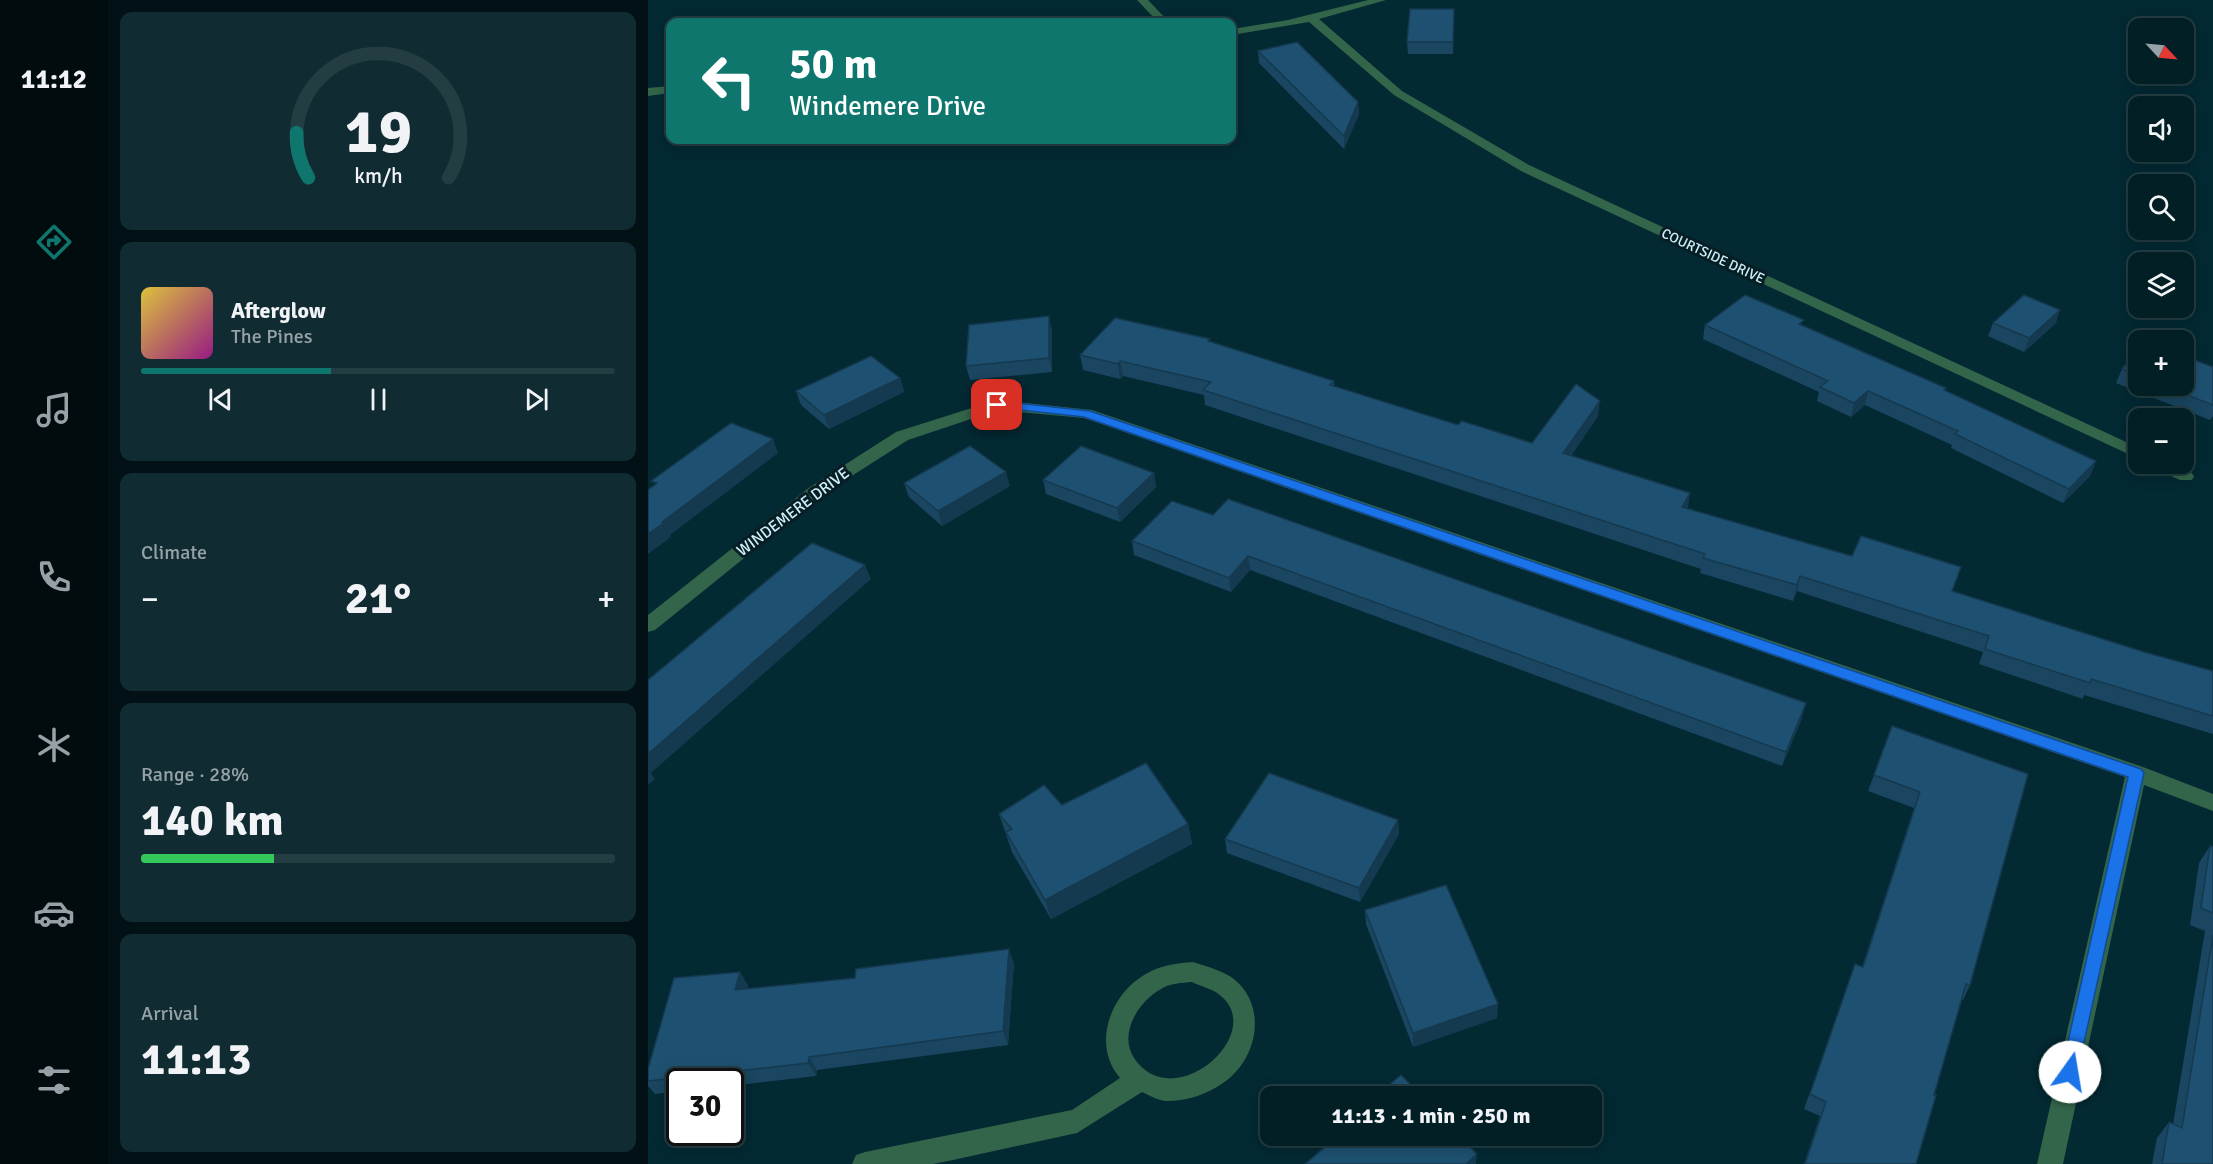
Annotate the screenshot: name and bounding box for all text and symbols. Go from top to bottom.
north arrow [2128,18,2194,84]
map controls [2128,18,2194,474]
text: 50 m [789,39,878,90]
icon: left [690,42,768,120]
text: 11:12 [21,63,87,96]
text: Windemere Drive [789,90,986,123]
text: 19 [344,93,412,170]
button: sound [2128,96,2194,162]
text: km/h [354,164,402,190]
button: search [2128,174,2194,240]
icon: directions [33,221,75,263]
street label: COURTSIDE DRIVE [1659,225,1767,287]
button: layers [2128,252,2194,318]
text: Afterglow [231,297,326,324]
text: The Pines [231,324,313,349]
button: + [2128,330,2194,396]
pin [971,379,1022,430]
icon: previous [204,383,237,416]
icon: pause [362,383,395,416]
icon: next [520,383,553,416]
icon: arrive [980,388,1013,421]
icon: music [33,389,75,431]
button: − [2128,408,2194,474]
street label: WINDEMERE DRIVE [733,463,853,561]
text: Climate [141,540,207,565]
icon: phone [33,556,75,598]
text: 21° [345,571,411,626]
text: − [141,579,159,620]
text: + [597,579,615,620]
icon: climate [33,724,75,766]
text: Range · 28% [141,762,249,787]
text: 140 km [141,793,284,848]
icon: car [33,892,75,934]
text: Arrival [141,1001,199,1026]
text: 11:13 [141,1032,251,1087]
position arrow [2038,1040,2102,1104]
icon: filters [33,1059,75,1101]
speed limit sign: 30 [666,1068,744,1146]
text: 11:13 · 1 min · 250 m [1331,1102,1531,1129]

